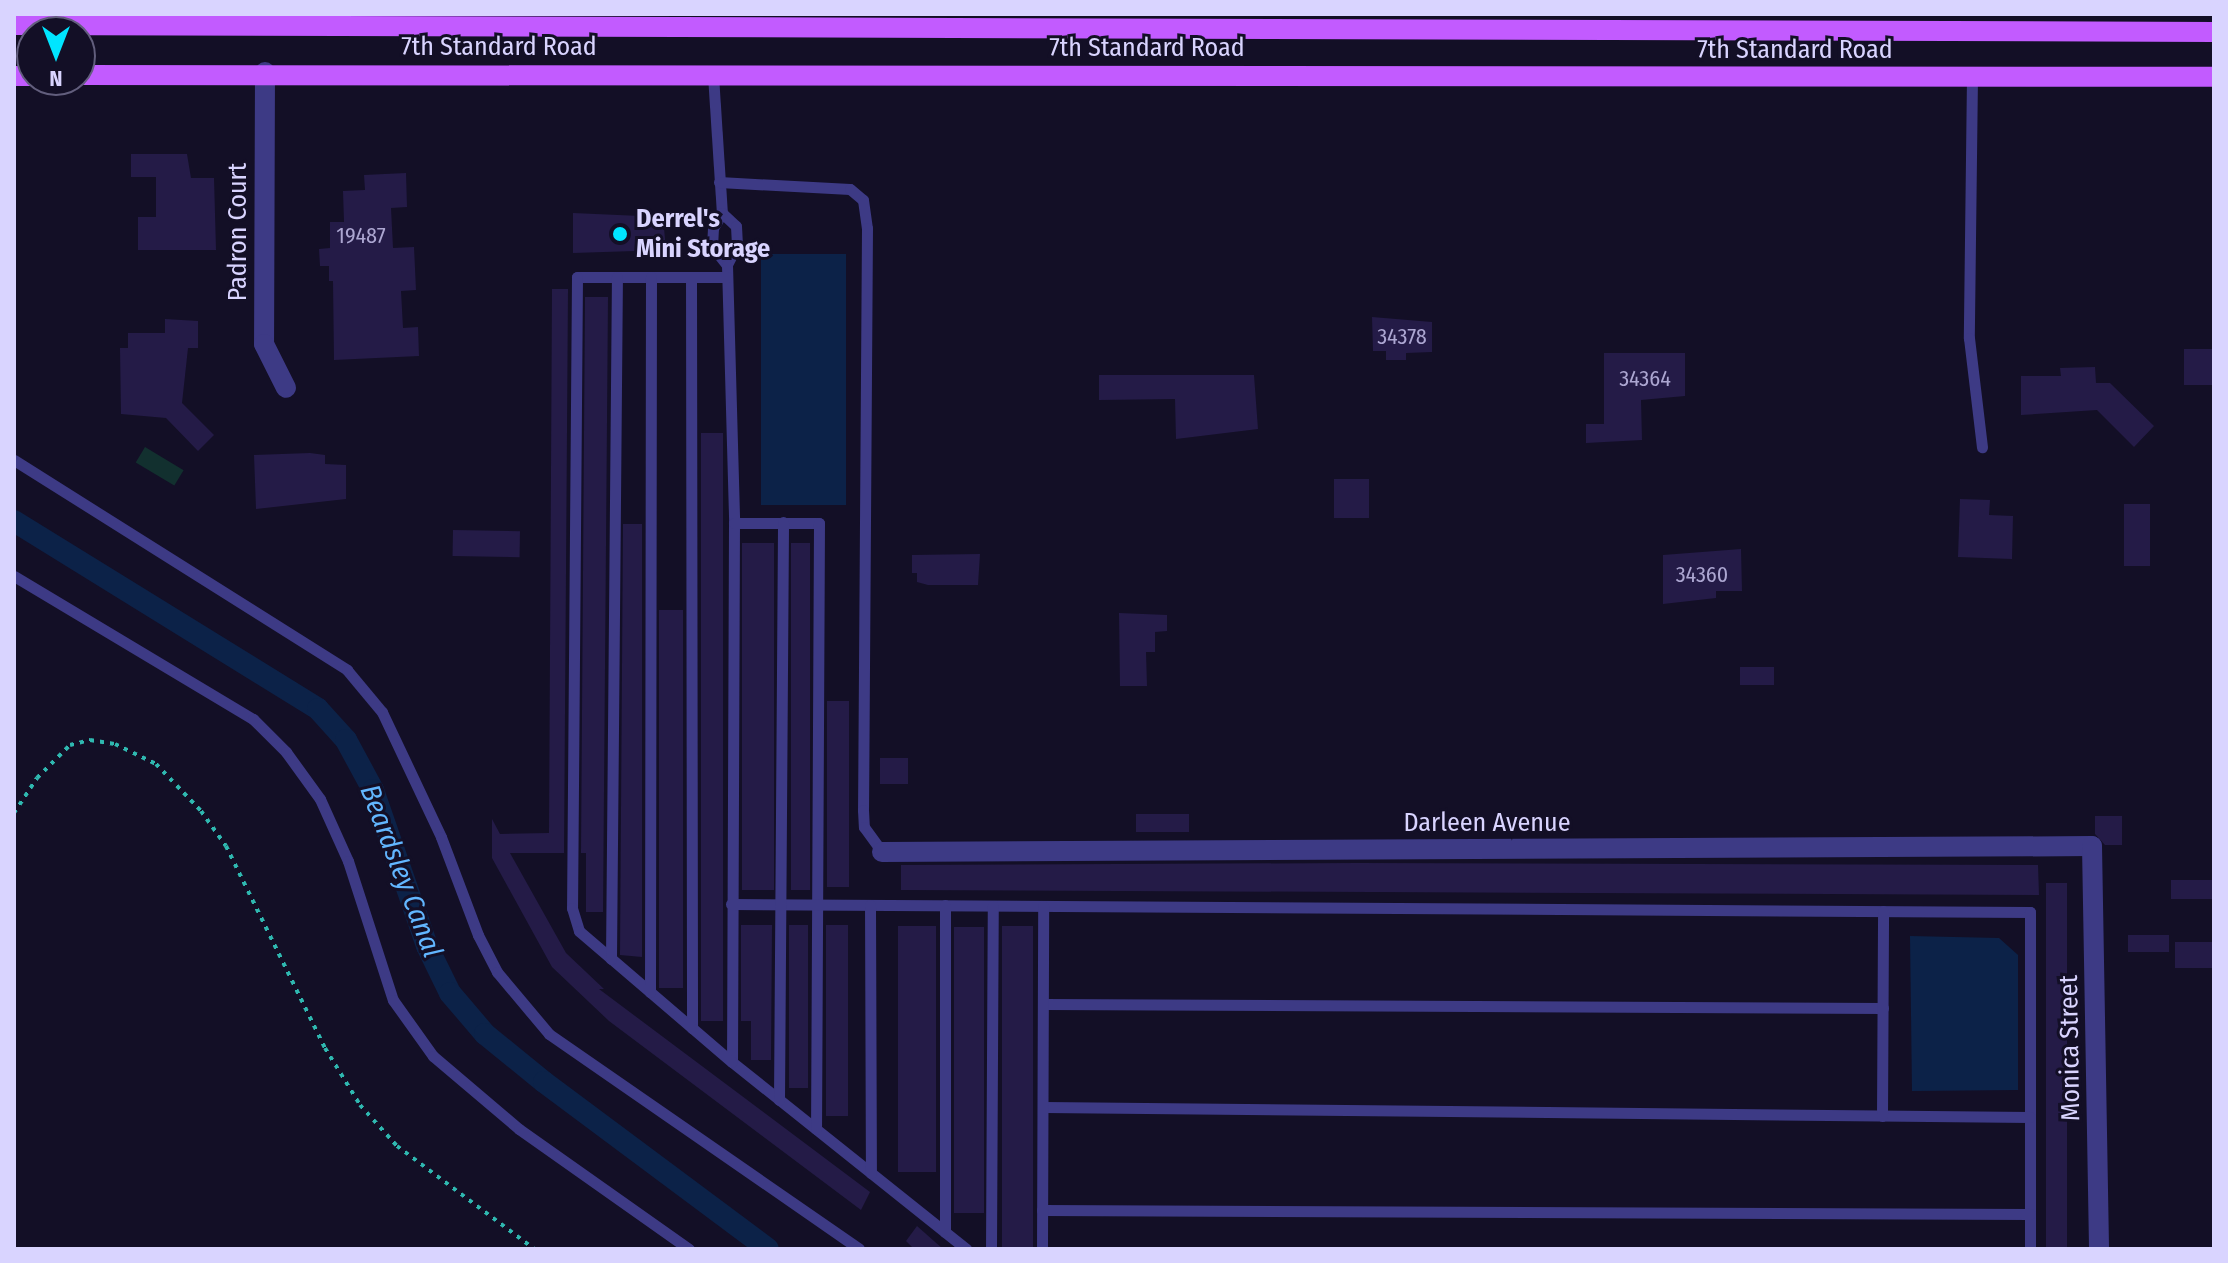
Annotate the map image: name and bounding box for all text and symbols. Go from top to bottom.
north arrow [16,16,96,96]
street label: 7th Standard Road [401,31,597,63]
street label: 7th Standard Road [1049,32,1245,64]
street label: 7th Standard Road [1697,34,1893,66]
text: N [49,65,63,92]
street label: Padron Court [222,163,254,301]
place label: Derrel's Mini Storage [636,203,770,264]
house number: 19487 [336,223,386,249]
marker: Derrel's Mini Storage [611,225,629,243]
house number: 34378 [1377,324,1427,350]
house number: 34364 [1619,366,1671,392]
house number: 34360 [1676,562,1728,588]
water label: Beardsley Canal [353,780,449,962]
street label: Darleen Avenue [1403,807,1571,839]
street label: Monica Street [2053,975,2087,1121]

